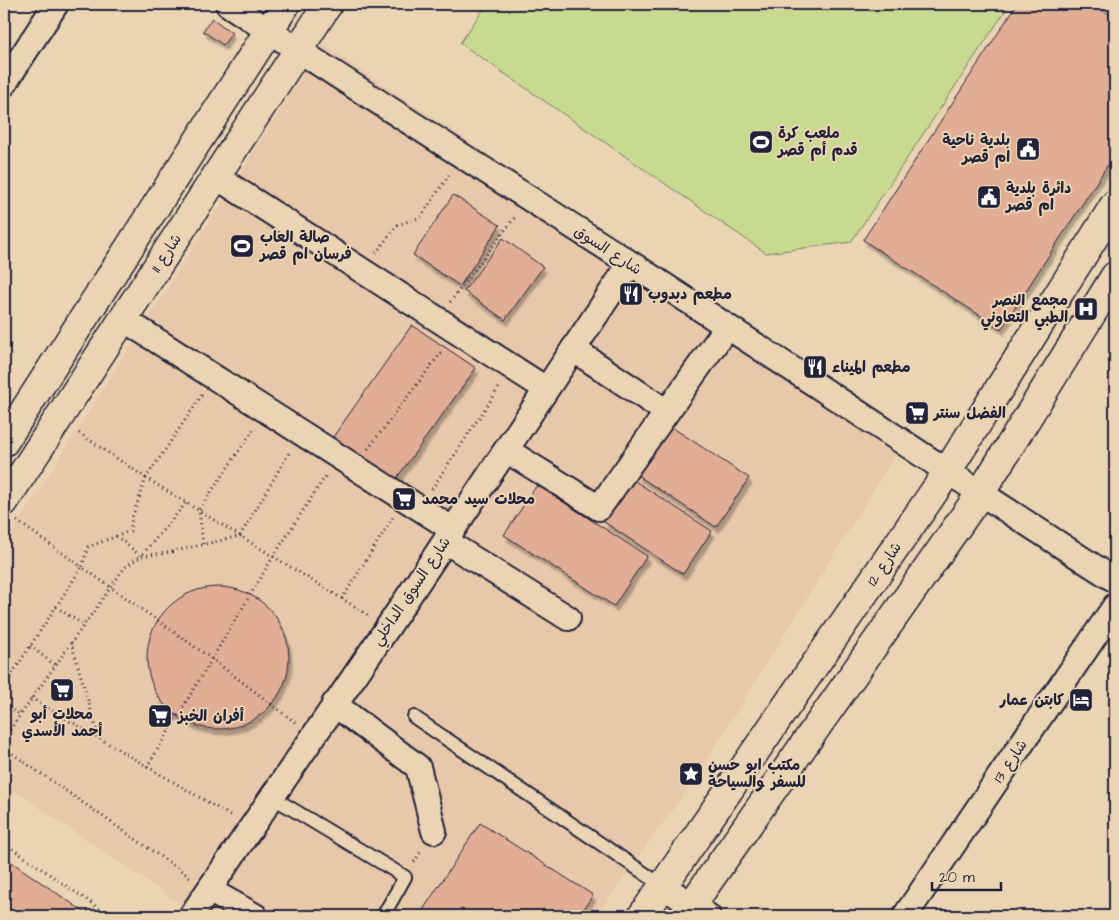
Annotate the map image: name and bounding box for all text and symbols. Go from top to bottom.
place label: ملعب كرة قدم أم قصر [776,123,858,161]
sports icon: ملعب كرة قدم أم قصر [748,129,774,155]
place label: بلدية ناحية ام قصر [942,130,1010,168]
public building icon: بلدية ناحية ام قصر [1015,136,1041,162]
place label: دائرة بلدية ام قصر [1004,178,1071,216]
public building icon: دائرة بلدية ام قصر [976,184,1002,210]
street label: شارع السوق [570,221,646,280]
place label: صالة العاب فرسان ام قصر [258,227,352,265]
street label: شارع 11 [146,230,187,277]
sports icon: صالة العاب فرسان ام قصر [229,233,255,259]
restaurant icon: مطعم دبدوب [618,281,644,307]
place label: مطعم دبدوب [648,284,732,305]
place label: مجمع النصر الطبي التعاوني [981,290,1068,331]
hospital icon: مجمع النصر الطبي التعاوني [1073,296,1099,322]
restaurant icon: مطعم الميناء [802,354,828,380]
place label: مطعم الميناء [832,357,911,378]
supermarket icon: الفضل سنتر [904,400,930,426]
place label: الفضل سنتر [932,403,1006,424]
supermarket icon: محلات سيد محمد [391,486,417,512]
place label: محلات سيد محمد [422,489,535,510]
street label: شارع السوق الداخلي [367,533,457,651]
street label: شارع 12 [862,538,907,590]
supermarket icon: محلات أبو أحمد الأسدي [49,677,75,703]
hotel icon: كابتن عمار [1068,687,1094,713]
place label: كابتن عمار [999,690,1064,711]
supermarket icon: أفران الخبز [147,703,173,729]
place label: محلات أبو أحمد الأسدي [22,704,103,743]
place label: أفران الخبز [176,706,245,727]
street label: شارع 13 [988,735,1033,787]
place label: مكتب ابو حسن للسفر والسياحة [708,755,806,793]
place icon: مكتب ابو حسن للسفر والسياحة [678,761,704,787]
scale bar [932,860,1000,892]
text: 20 m [939,867,975,888]

